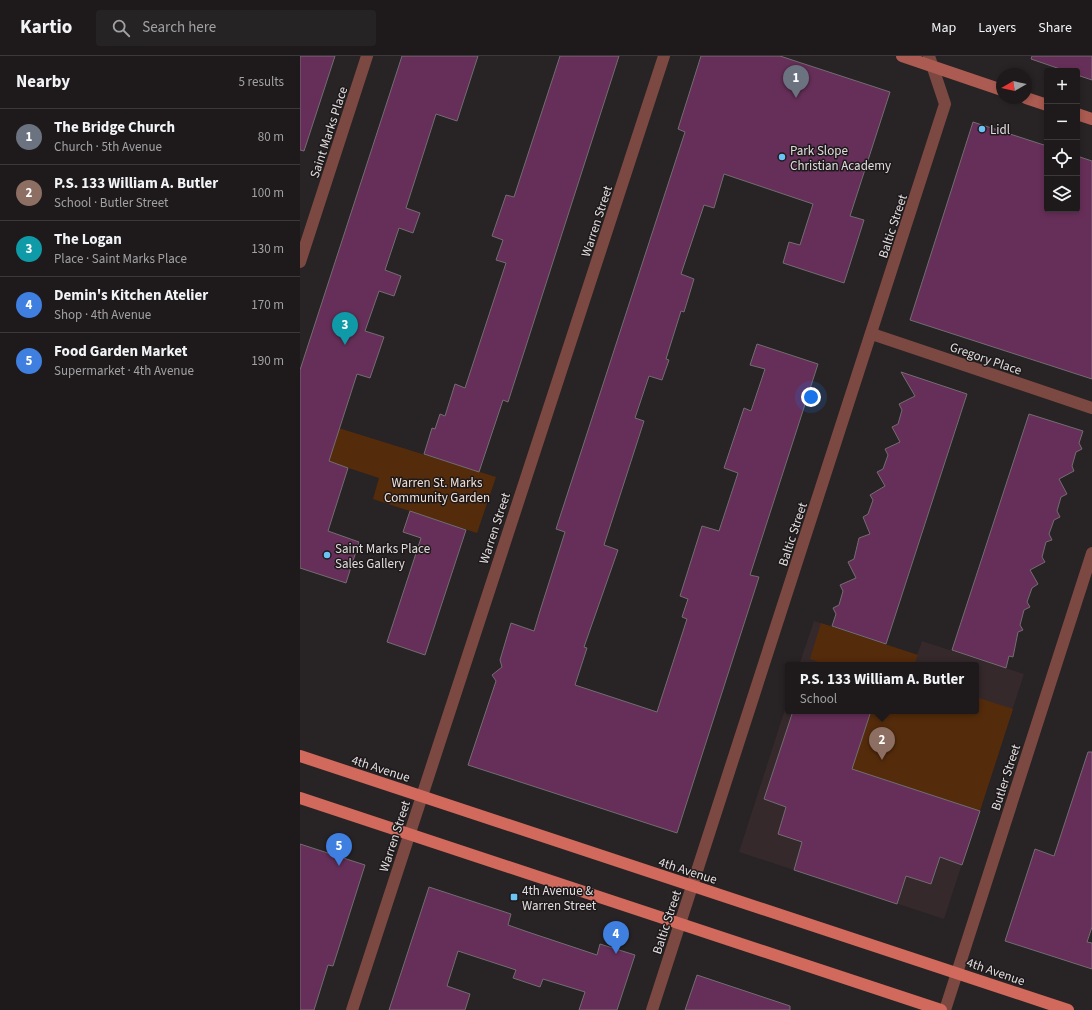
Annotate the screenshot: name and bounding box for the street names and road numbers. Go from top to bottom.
street label: Saint Marks Place [306,84,352,180]
street label: Warren Street [577,183,617,259]
street label: Baltic Street [874,191,912,261]
street label: Gregory Place [947,338,1024,380]
street label: Warren Street [475,490,515,566]
street label: Baltic Street [774,499,812,569]
street label: Butler Street [987,741,1025,813]
street label: 4th Avenue [349,751,412,787]
street label: Warren Street [375,798,415,874]
street label: 4th Avenue [656,853,719,889]
street label: Baltic Street [648,887,686,957]
street label: 4th Avenue [964,954,1027,990]

